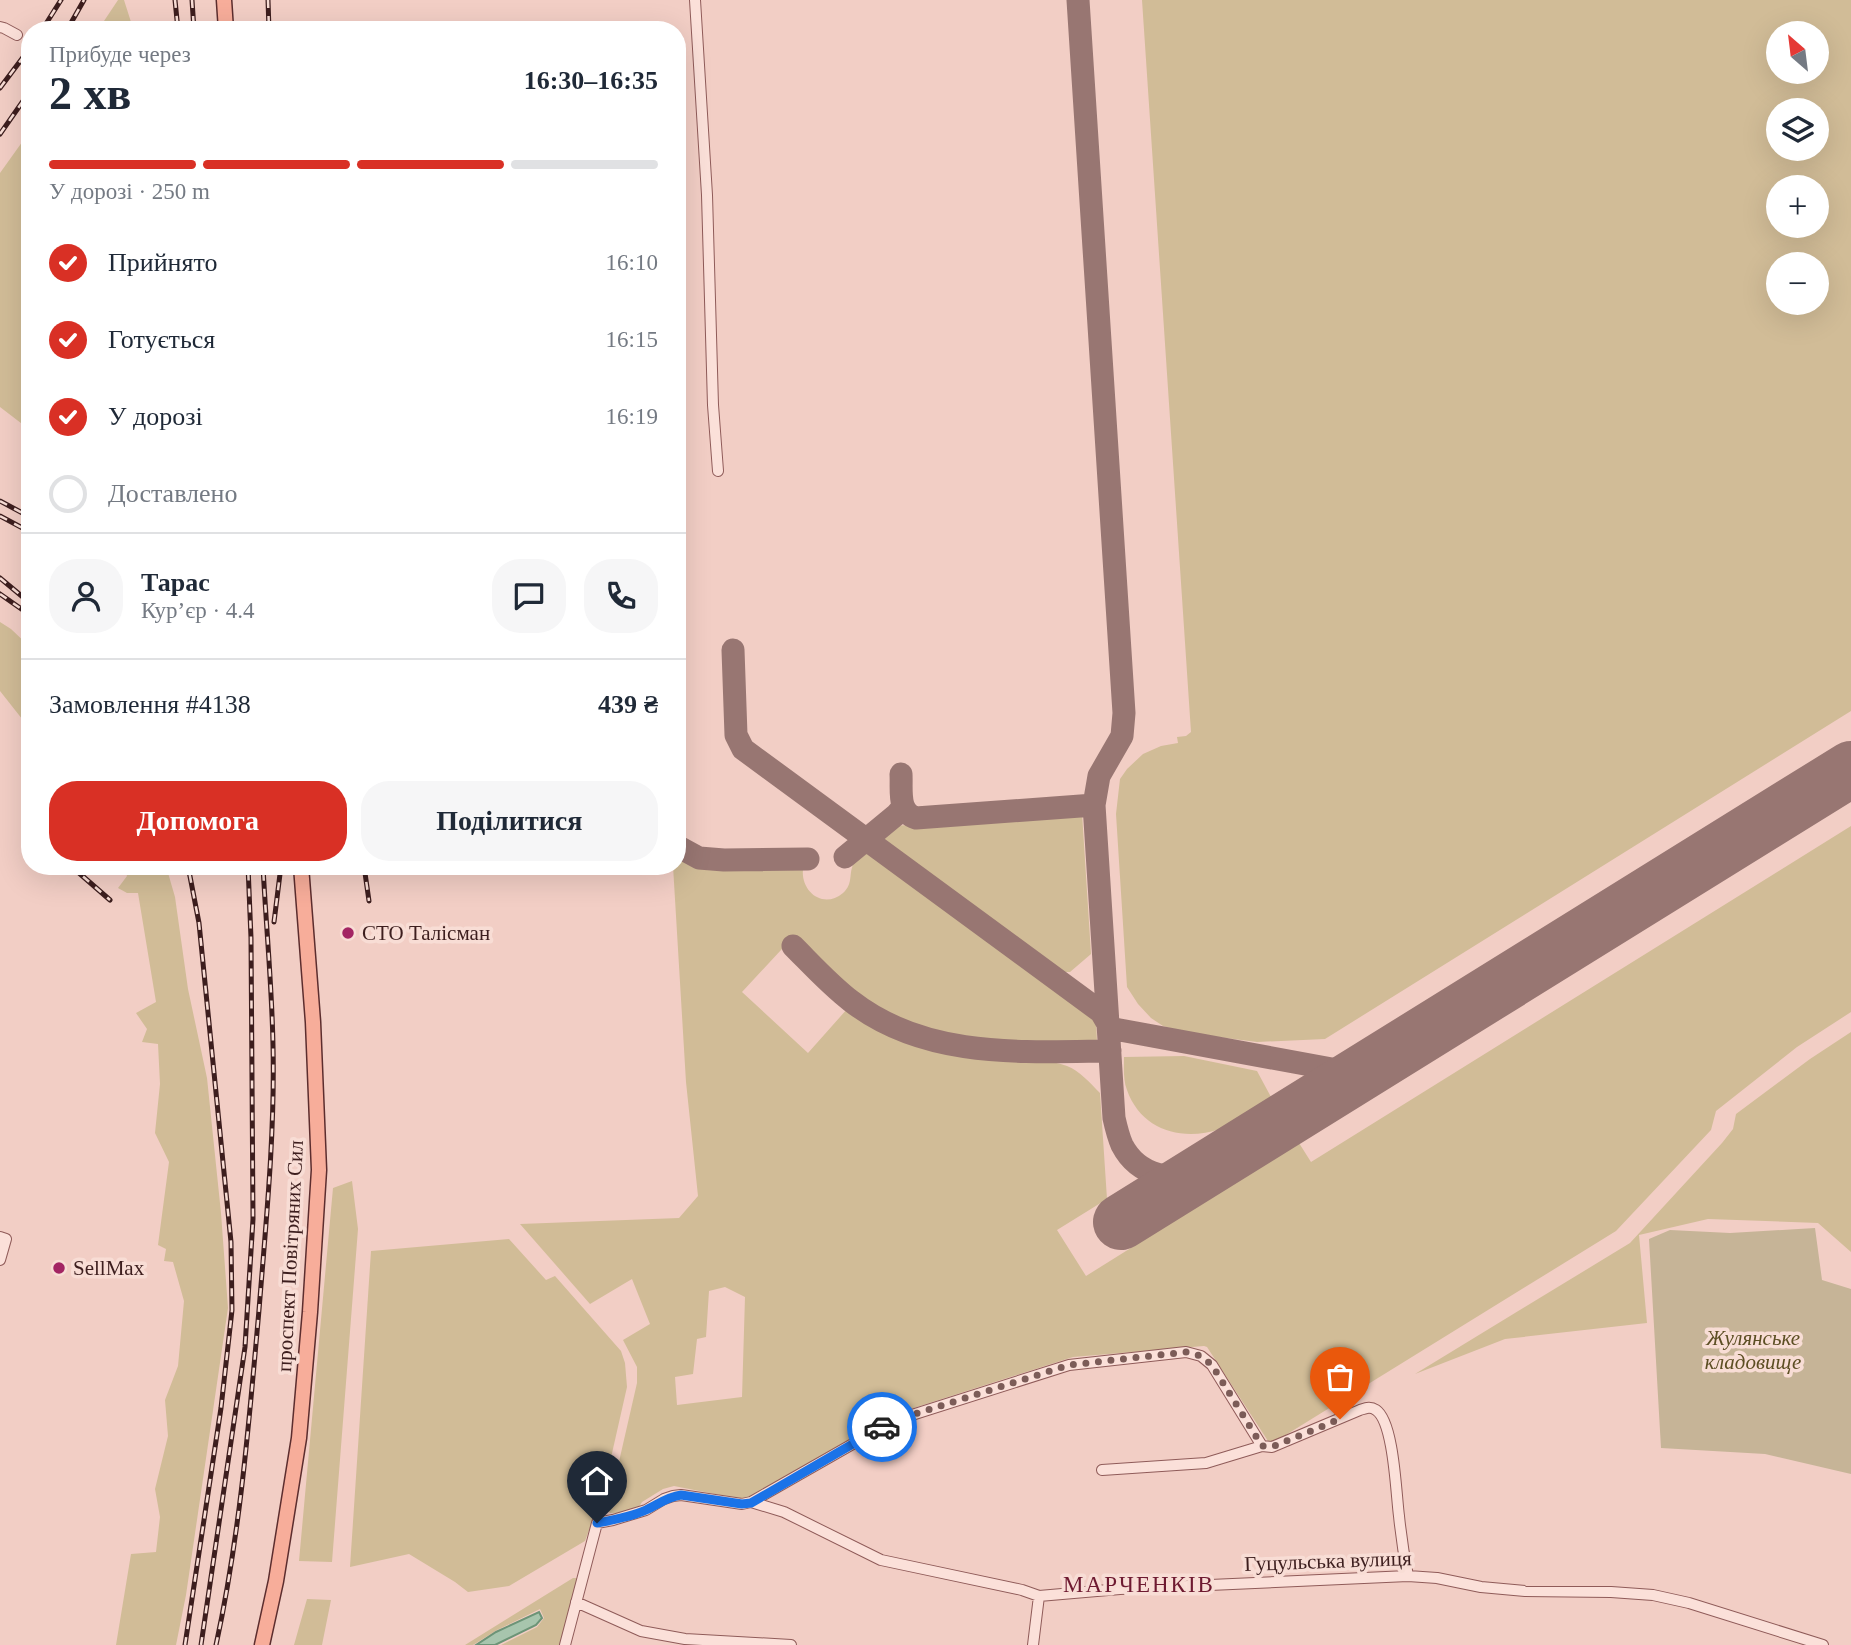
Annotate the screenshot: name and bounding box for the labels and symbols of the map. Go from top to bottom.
north arrow [1766,21,1829,84]
place label: СТО Талісман [362,921,490,945]
marker: СТО Талісман [340,925,356,941]
street label: проспект Повітряних Сил [272,1140,308,1372]
place label: SellMax [73,1256,145,1280]
marker: SellMax [51,1260,67,1276]
park label: Жулянське кладовище [1705,1326,1801,1374]
pin [1310,1347,1370,1419]
courier [847,1392,917,1462]
pin [567,1451,627,1523]
street label: Гуцульська вулиця [1244,1546,1412,1576]
district label: МАРЧЕНКІВ [1063,1572,1215,1597]

